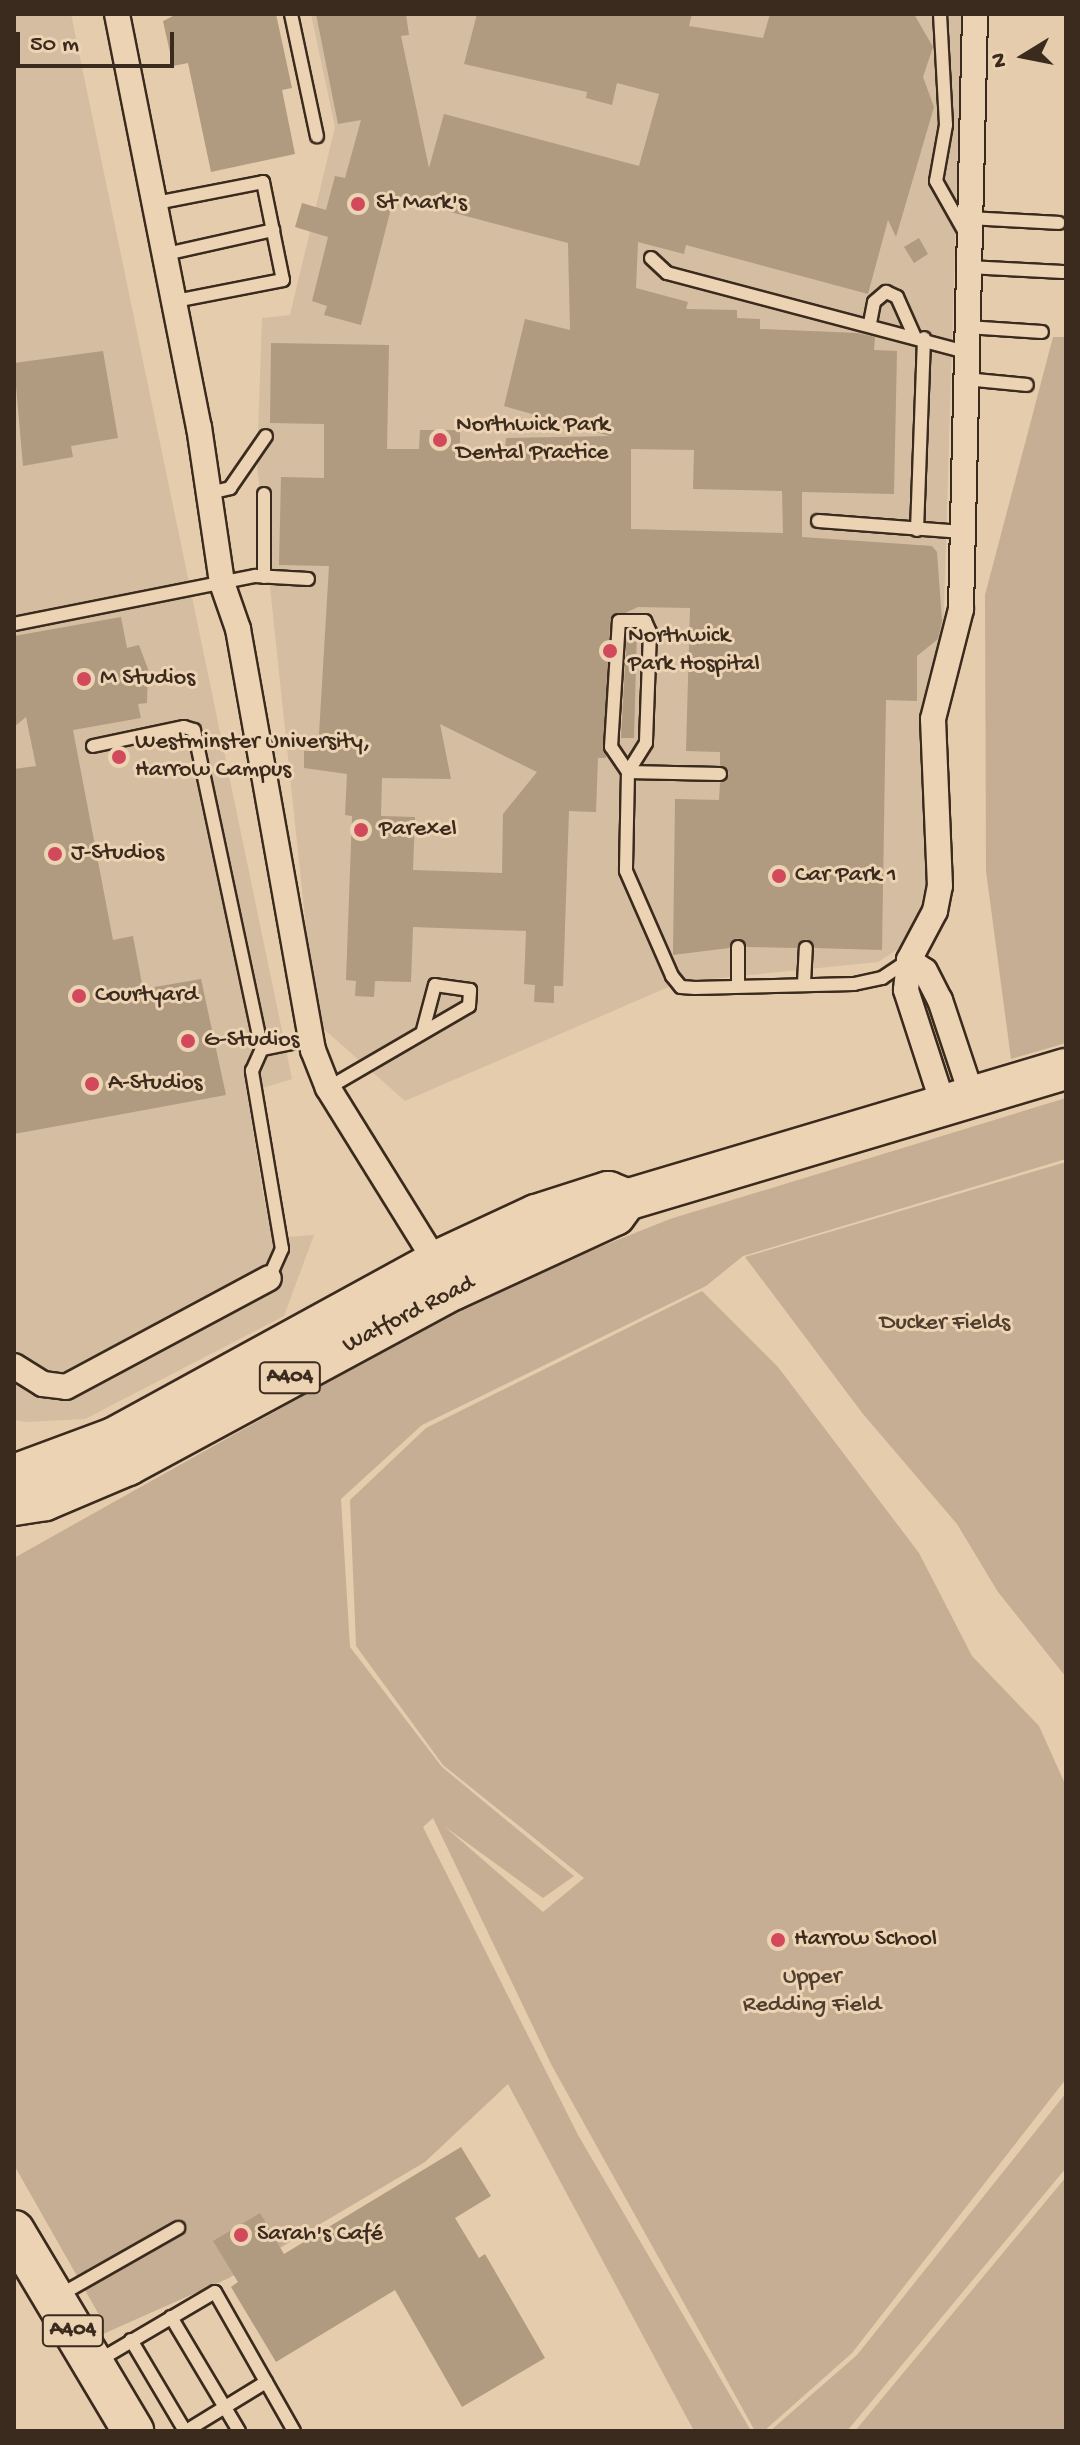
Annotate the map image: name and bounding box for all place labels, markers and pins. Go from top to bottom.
place label: St Mark's [376,190,467,218]
marker: St Mark's [347,193,369,215]
place label: Northwick Park Dental Practice [456,412,609,468]
marker: Northwick Park Dental Practice [431,431,449,449]
place label: Northwick Park Hospital [628,623,760,679]
marker: Northwick Park Hospital [599,640,621,662]
place label: M Studios [100,665,195,693]
marker: M Studios [75,670,93,688]
place label: Westminster University, Harrow Campus [135,729,370,785]
marker: Westminster University, Harrow Campus [110,748,128,766]
place label: Parexel [379,816,457,844]
marker: Parexel [350,819,372,841]
place label: J-Studios [71,840,164,868]
marker: J-Studios [46,845,64,863]
place label: Car Park 1 [795,862,897,890]
marker: Car Park 1 [770,867,788,885]
place label: Courtyard [95,982,198,1010]
marker: Courtyard [70,987,88,1005]
place label: G-Studios [204,1027,299,1055]
marker: G-Studios [179,1032,197,1050]
place label: A-Studios [108,1070,202,1098]
marker: A-Studios [83,1075,101,1093]
place label: Harrow School [794,1926,937,1954]
marker: Harrow School [769,1931,787,1949]
place label: Sarah's Café [257,2221,383,2249]
marker: Sarah's Café [232,2226,250,2244]

